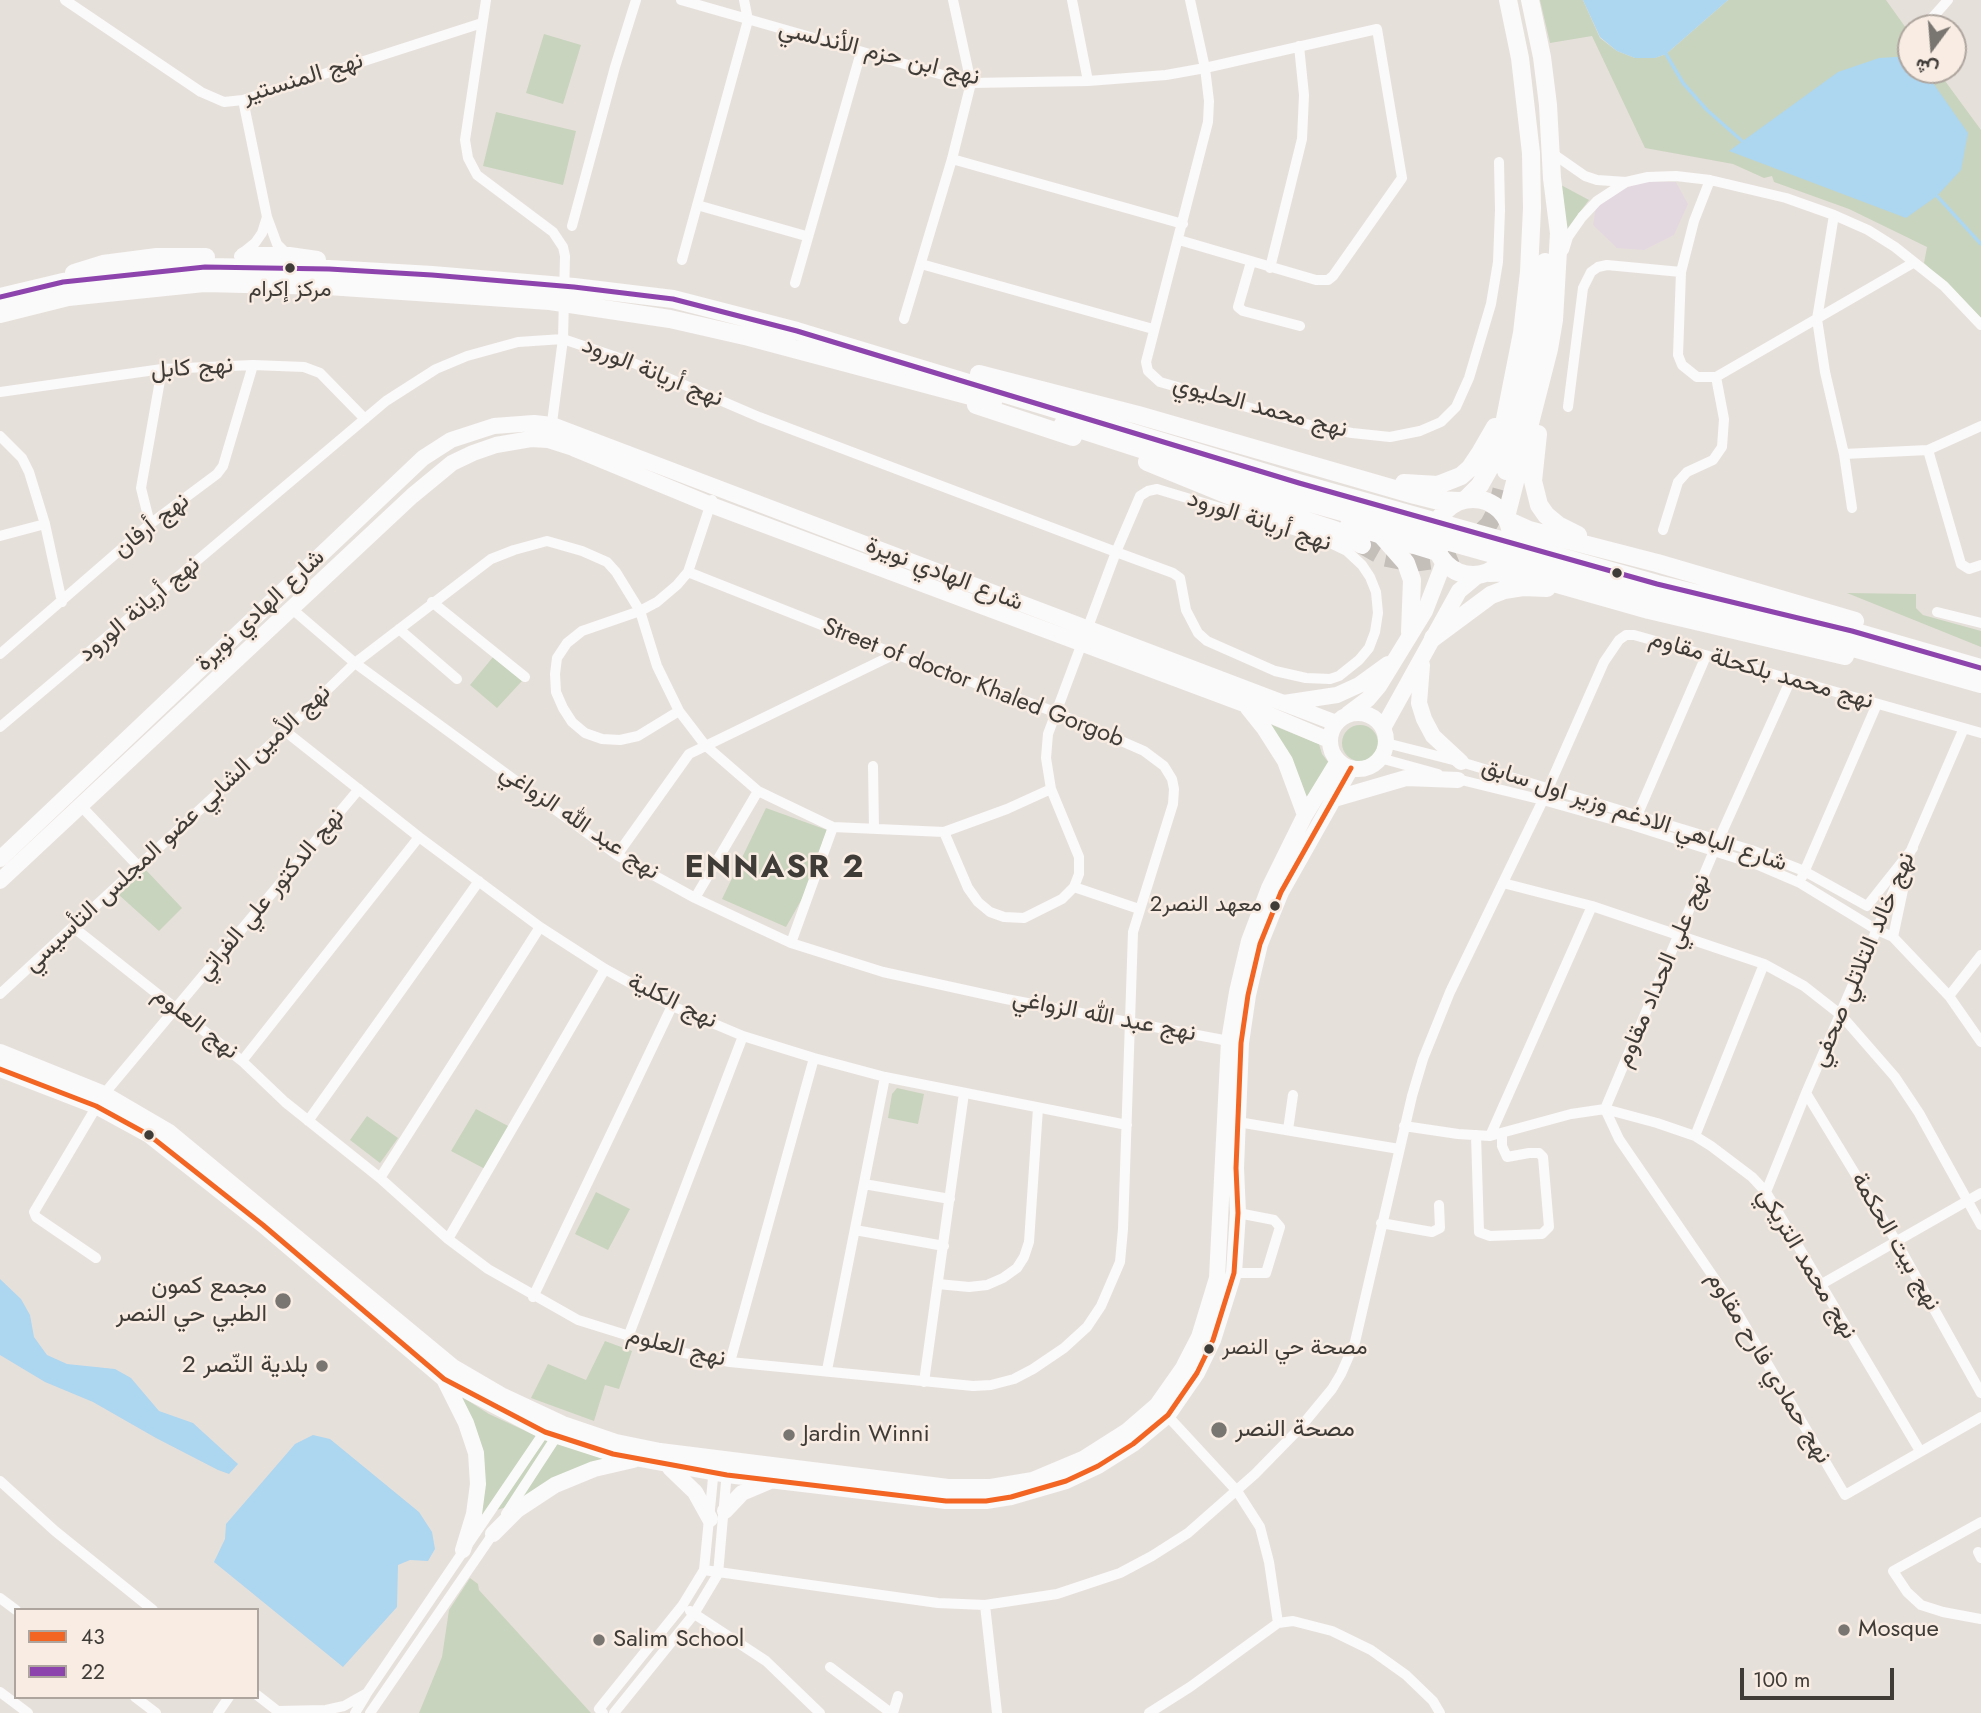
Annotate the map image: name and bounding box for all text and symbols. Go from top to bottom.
north arrow [1897,14,1967,84]
street label: نهج ابن حزم الأندلسي [775,15,983,93]
street label: نهج المنستير [239,47,367,111]
text: ش [1912,52,1941,84]
marker: مركز إكرام [283,261,297,275]
place label: مركز إكرام [248,278,332,304]
street label: نهج أريانة الورود [577,332,727,414]
street label: نهج كابل [150,352,234,386]
street label: نهج محمد الحليوي [1170,371,1350,445]
street label: نهج أريانة الورود [1183,485,1335,559]
street label: نهج أرفان [108,488,196,564]
street label: شارع الهادي نويرة [861,532,1027,618]
street label: شارع الهادي نويرة [190,544,332,678]
street label: نهج أريانة الورود [73,551,207,669]
unlabelled marker [1610,566,1624,580]
street label: Street of doctor Khaled Gorgob [818,613,1128,755]
street label: نهج محمد بلكحلة مقاوم [1646,625,1876,717]
street label: نهج الأمين الشابي عضو المجلس التأسيسي [19,679,337,979]
street label: شارع الباهي الادغم وزير اول سابق [1478,753,1790,879]
street label: نهج عبد الله الزواغي [494,759,664,887]
street label: نهج الدكتور علي الفراتي [190,803,352,987]
street label: نهج خالد التلاتلي صحفي [1806,848,1922,1072]
district label: ENNASR 2 [686,850,864,888]
street label: نهج علي الحداد مقاوم [1610,870,1718,1072]
place label: معهد النصر2 [1150,893,1262,919]
marker: معهد النصر2 [1268,899,1282,913]
street label: نهج الكلية [623,968,721,1036]
street label: نهج العلوم [146,981,244,1067]
street label: نهج عبد الله الزواغي [1010,985,1198,1049]
unlabelled marker [142,1128,156,1142]
street label: نهج بيت الحكمة [1844,1168,1946,1316]
street label: نهج محمد التريكي [1750,1183,1862,1345]
street label: نهج حمادي فارح مقاوم [1699,1267,1837,1469]
place label: مجمع كمون الطبي حي النصر [116,1273,267,1329]
marker: مجمع كمون الطبي حي النصر [273,1291,293,1311]
street label: نهج العلوم [623,1322,729,1374]
place label: مصحة حي النصر [1222,1336,1368,1362]
marker: مصحة حي النصر [1202,1342,1216,1356]
place label: بلدية النّصر 2 [182,1352,308,1380]
marker: بلدية النّصر 2 [314,1358,330,1374]
place label: مصحة النصر [1235,1416,1355,1444]
marker: مصحة النصر [1209,1420,1229,1440]
place label: Jardin Winni [803,1421,930,1449]
marker: Jardin Winni [781,1427,797,1443]
legend [14,1608,259,1699]
place label: Mosque [1858,1616,1939,1644]
text: 43 [81,1622,105,1652]
marker: Mosque [1836,1622,1852,1638]
place label: Salim School [613,1626,744,1654]
marker: Salim School [591,1632,607,1648]
scale bar [1743,1654,1897,1698]
text: 22 [81,1657,105,1687]
text: 100 m [1753,1665,1810,1695]

